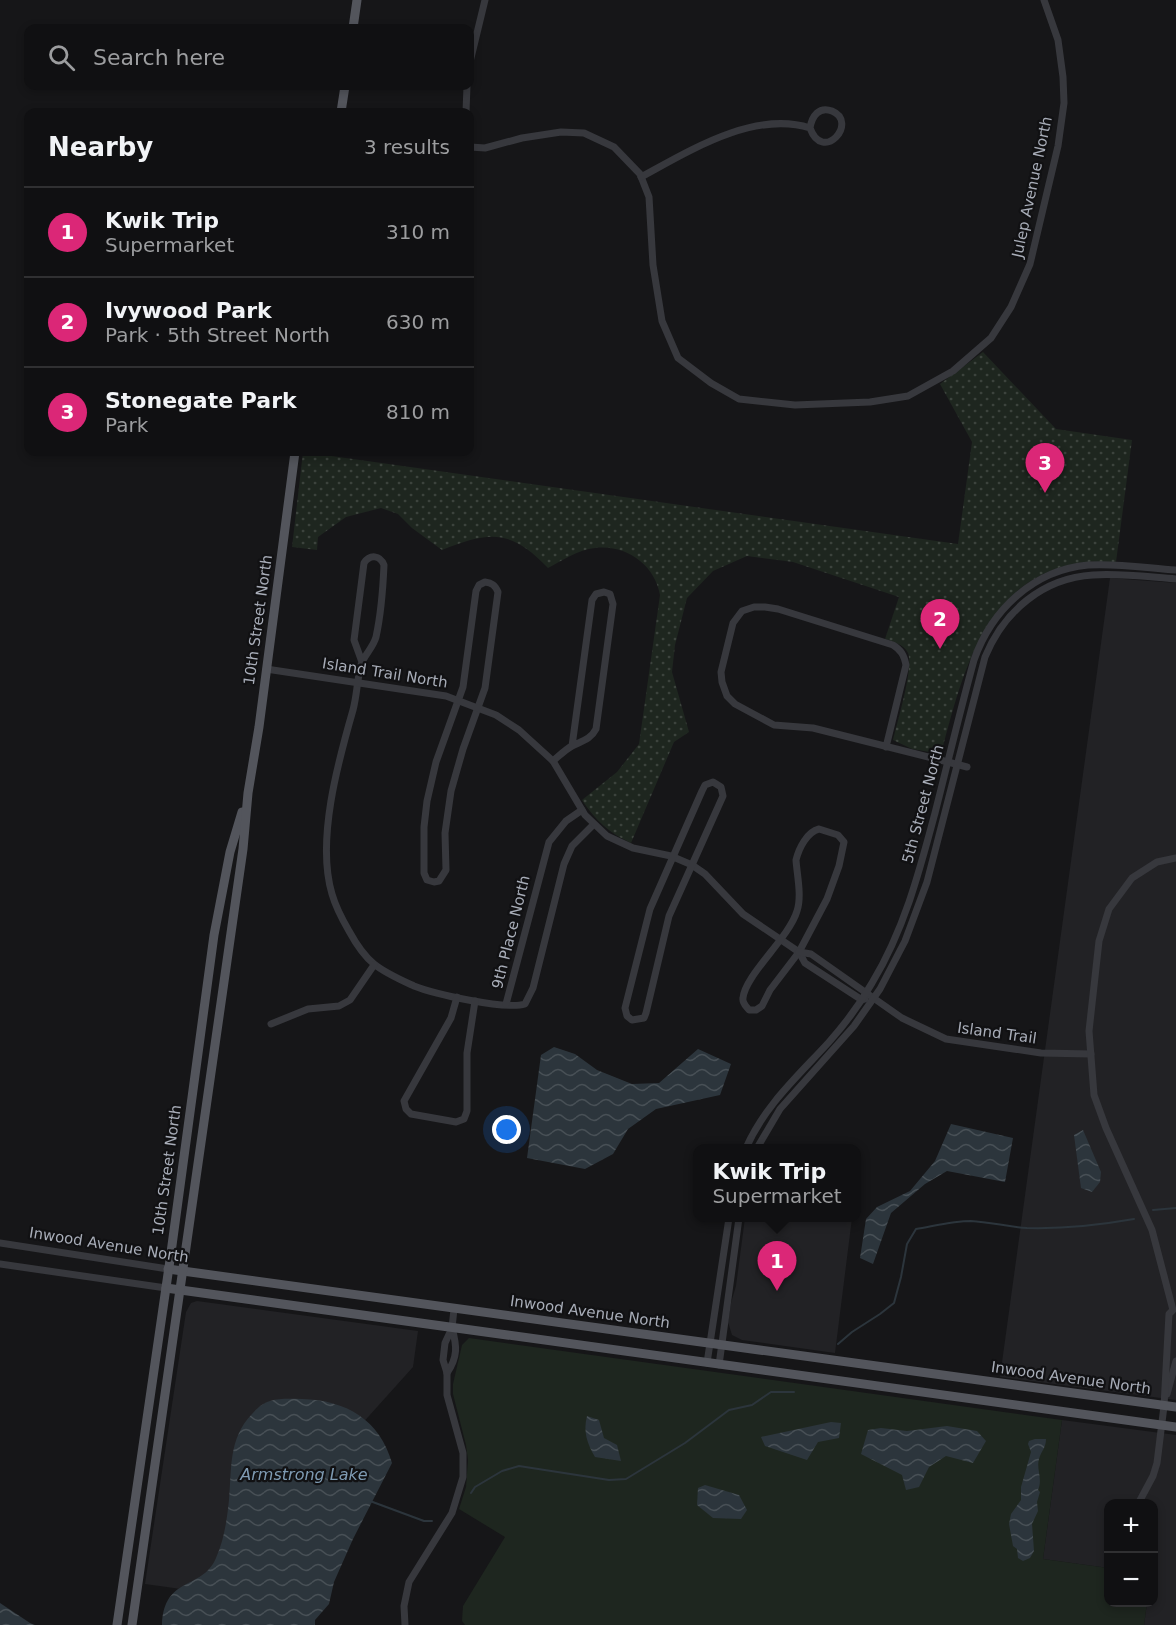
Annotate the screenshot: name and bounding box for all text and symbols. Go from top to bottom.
search box [24,24,474,90]
icon: search [45,41,78,74]
text: Search here [93,45,225,70]
street label: Julep Avenue North [1008,115,1056,260]
text: Nearby [48,132,153,162]
text: 3 results [364,135,450,159]
text: Kwik Trip [105,208,219,233]
text: 1 [61,220,74,244]
text: 310 m [386,220,450,244]
text: Supermarket [105,233,234,257]
text: Ivywood Park [105,298,272,323]
text: 2 [61,310,74,334]
text: 630 m [386,310,450,334]
text: Park · 5th Street North [105,323,330,347]
text: Stonegate Park [105,388,297,413]
text: 3 [61,400,74,424]
text: 810 m [386,400,450,424]
text: Park [105,413,148,437]
pin: 3 [1026,444,1064,493]
street label: 10th Street North [240,554,276,686]
pin: 2 [920,600,960,649]
street label: Island Trail North [321,654,449,692]
street label: 5th Street North [899,743,947,865]
street label: 9th Place North [488,873,534,991]
street label: Island Trail [956,1019,1038,1047]
street label: 10th Street North [149,1104,185,1236]
your location [492,1115,521,1144]
popup [693,1144,861,1222]
text: Kwik Trip [712,1159,826,1184]
text: Supermarket [712,1184,842,1208]
street label: Inwood Avenue North [28,1223,190,1267]
pin: 1 [758,1242,796,1291]
street label: Inwood Avenue North [509,1292,671,1332]
street label: Inwood Avenue North [990,1358,1152,1398]
water label: Armstrong Lake [239,1465,368,1484]
map controls [1104,1499,1158,1607]
button: + [1104,1499,1158,1553]
button: − [1104,1553,1158,1607]

